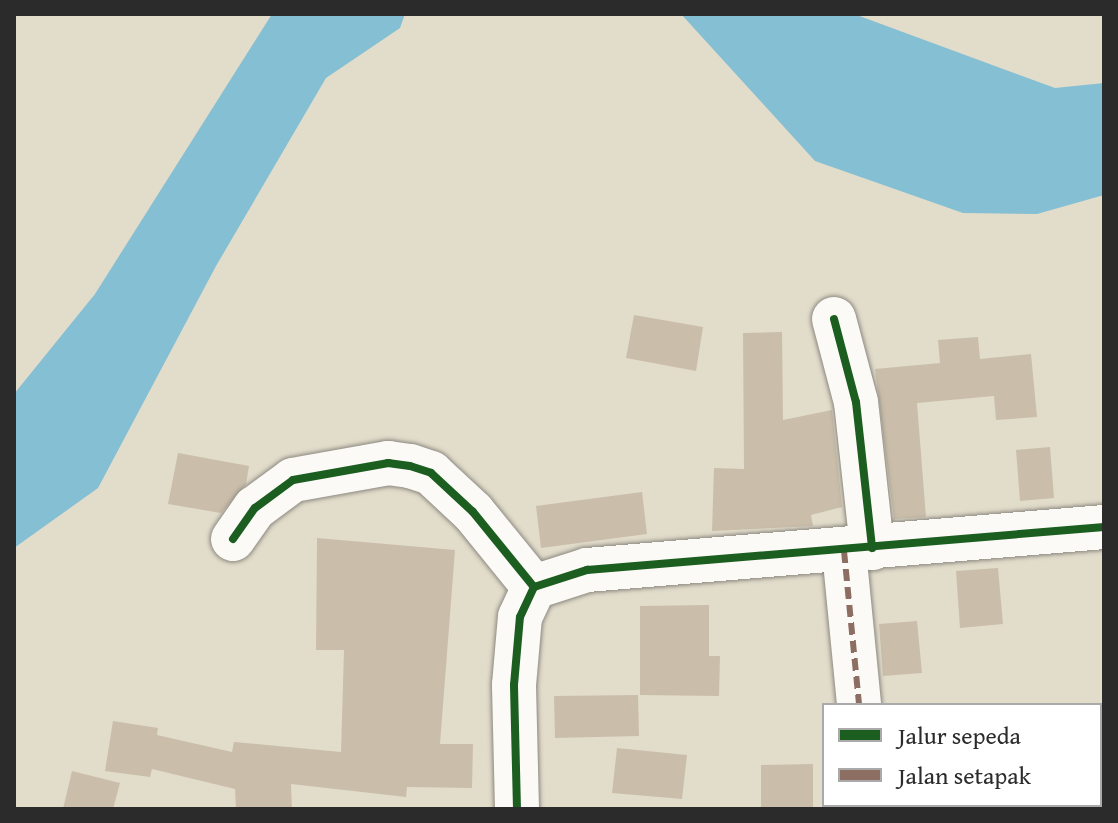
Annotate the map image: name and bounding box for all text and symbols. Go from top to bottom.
legend [822,703,1102,807]
text: Jalur sepeda [898,718,1021,753]
text: Jalan setapak [898,758,1031,793]

